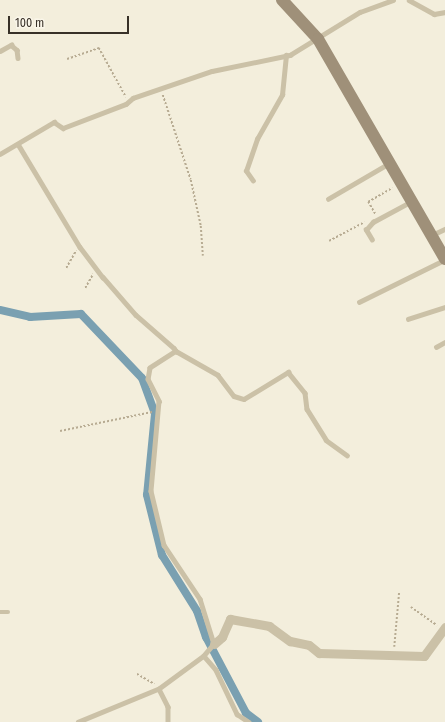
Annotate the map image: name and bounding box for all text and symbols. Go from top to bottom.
scale bar [10,8,131,34]
text: 100 m [15,16,44,30]

